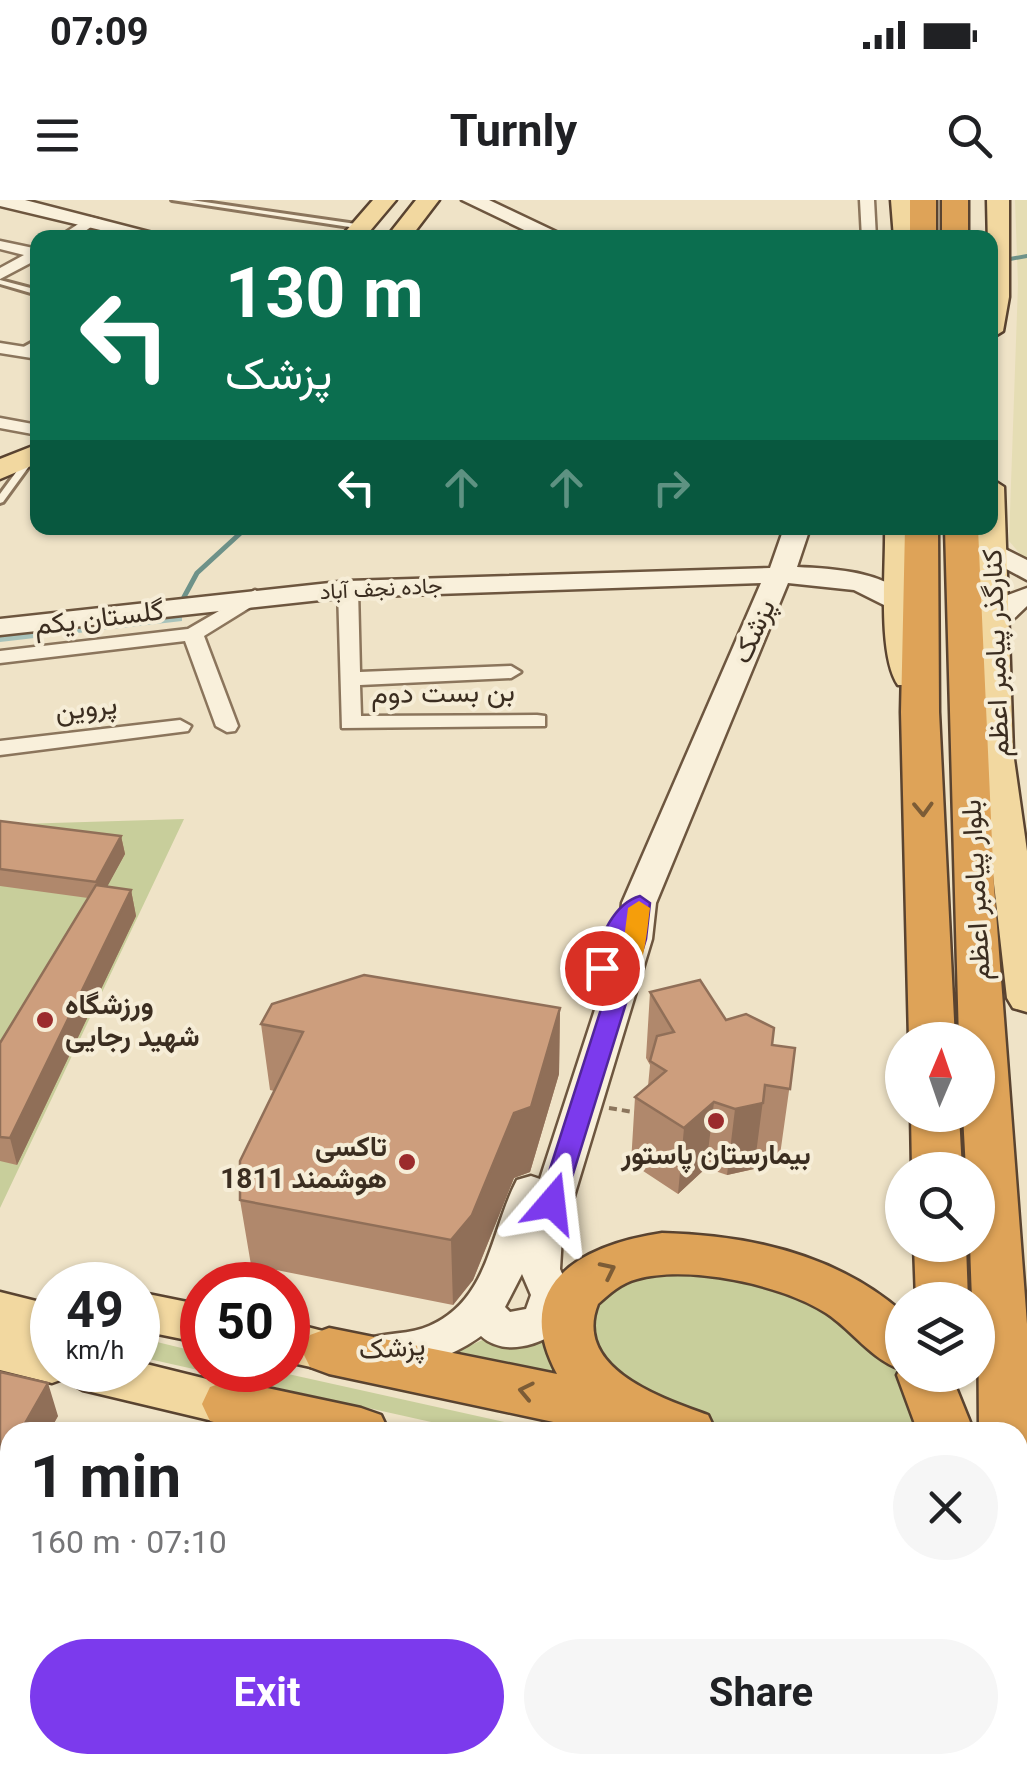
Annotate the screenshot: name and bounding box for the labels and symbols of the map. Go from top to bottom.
street label: کنارگذر پیامبر اعظم [972,548,1024,758]
street label: جاده نجف آباد [319,570,443,611]
street label: گلستان یکم [32,590,167,650]
street label: پزشک [722,593,789,672]
street label: بن بست دوم [371,672,515,718]
street label: پروین [53,684,120,736]
street label: بلوار پیامبر اعظم [951,798,1005,981]
one-way arrow [913,802,934,818]
pin [560,926,645,1011]
place label: ورزشگاه شهید رجایی [65,985,200,1061]
marker: ورزشگاه شهید رجایی [34,1009,56,1031]
north arrow [885,1022,995,1132]
marker: بیمارستان پاستور [705,1110,727,1132]
place label: تاکسی هوشمند 1811 [220,1127,387,1203]
place label: بیمارستان پاستور [620,1135,811,1179]
marker: تاکسی هوشمند 1811 [396,1151,418,1173]
position arrow [500,1151,604,1255]
speed limit sign: 50 [180,1262,310,1392]
one-way arrow [598,1262,616,1282]
street label: پزشک [357,1326,427,1374]
one-way arrow [518,1381,535,1402]

